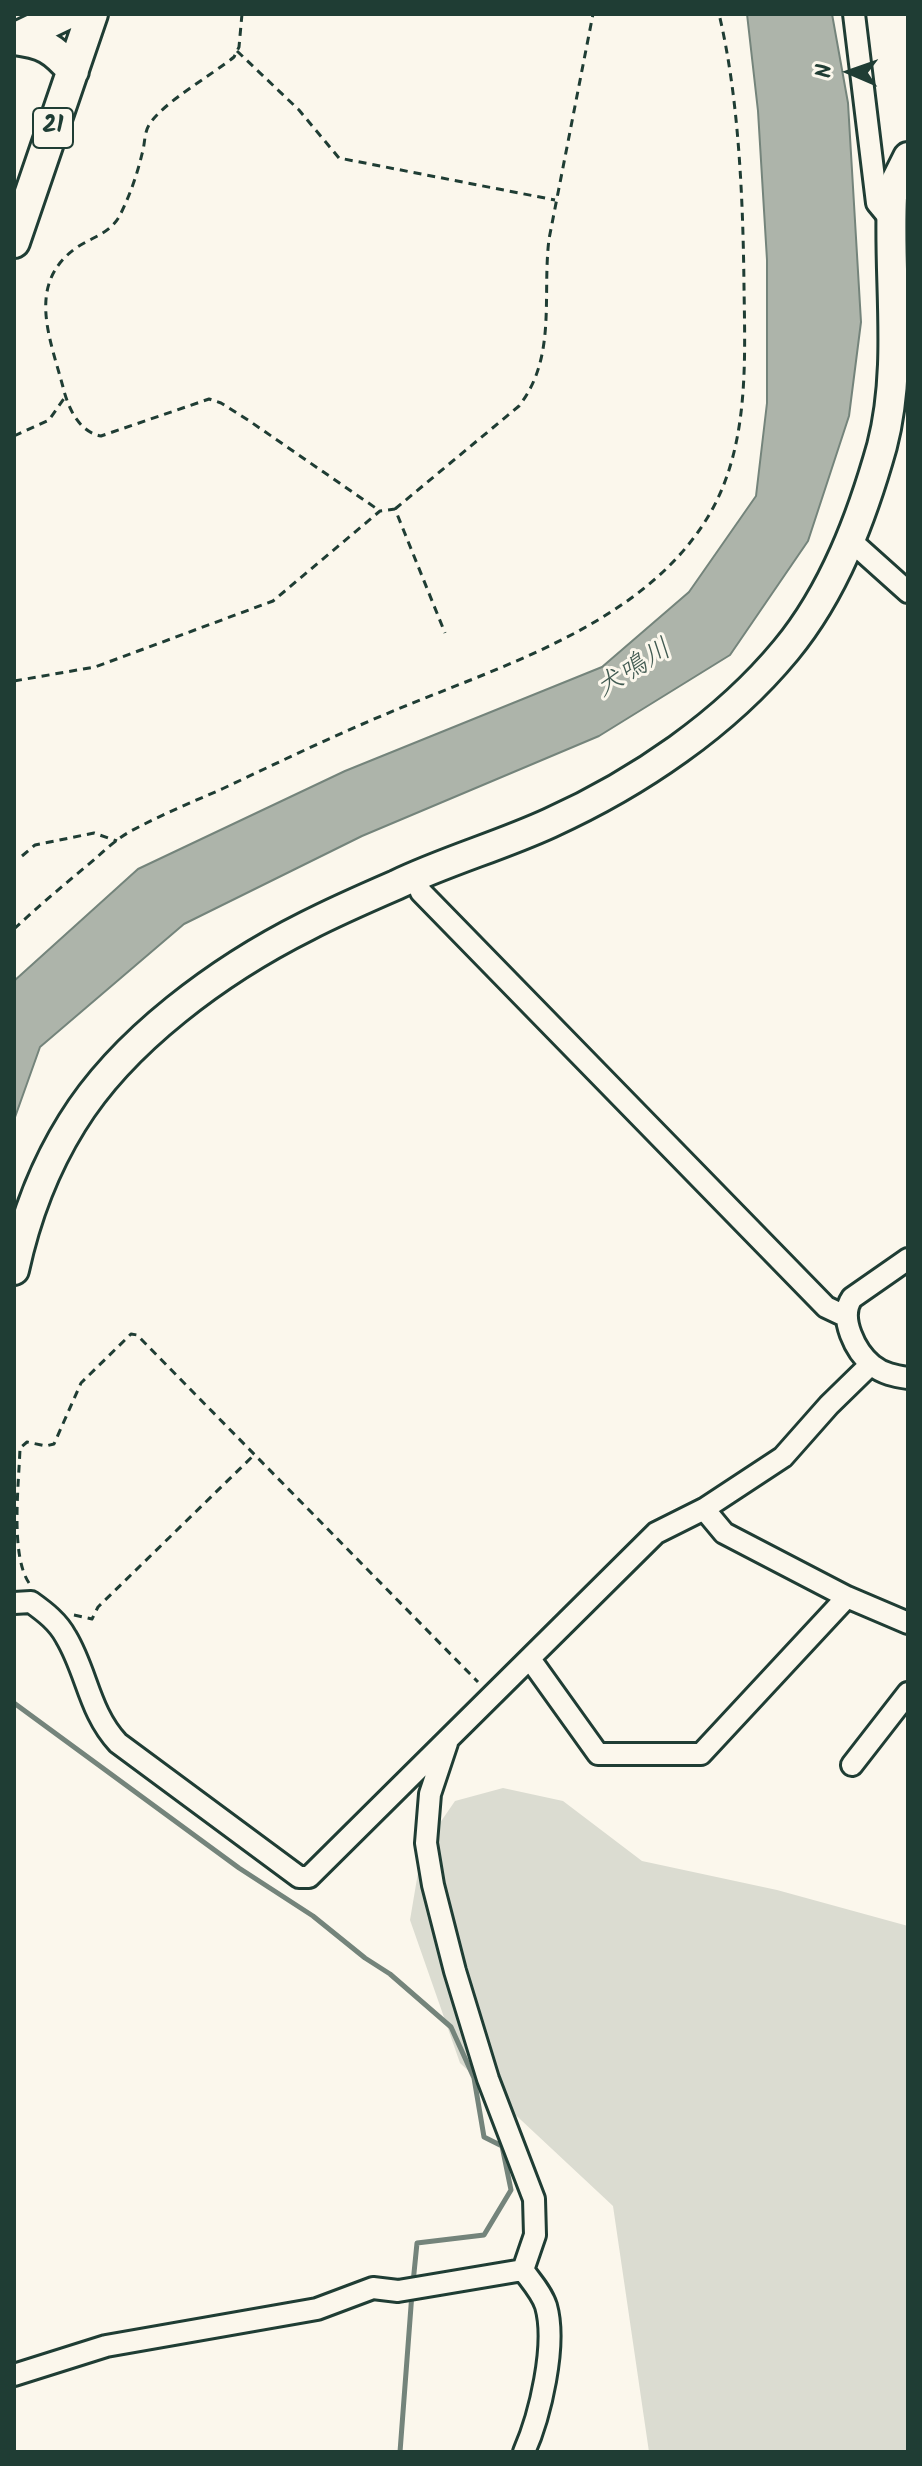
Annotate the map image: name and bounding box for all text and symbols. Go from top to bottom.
north arrow [810,32,890,112]
text: N [808,64,843,79]
road number: 21 [33,108,73,148]
water label: 犬鳴川 [590,634,680,708]

